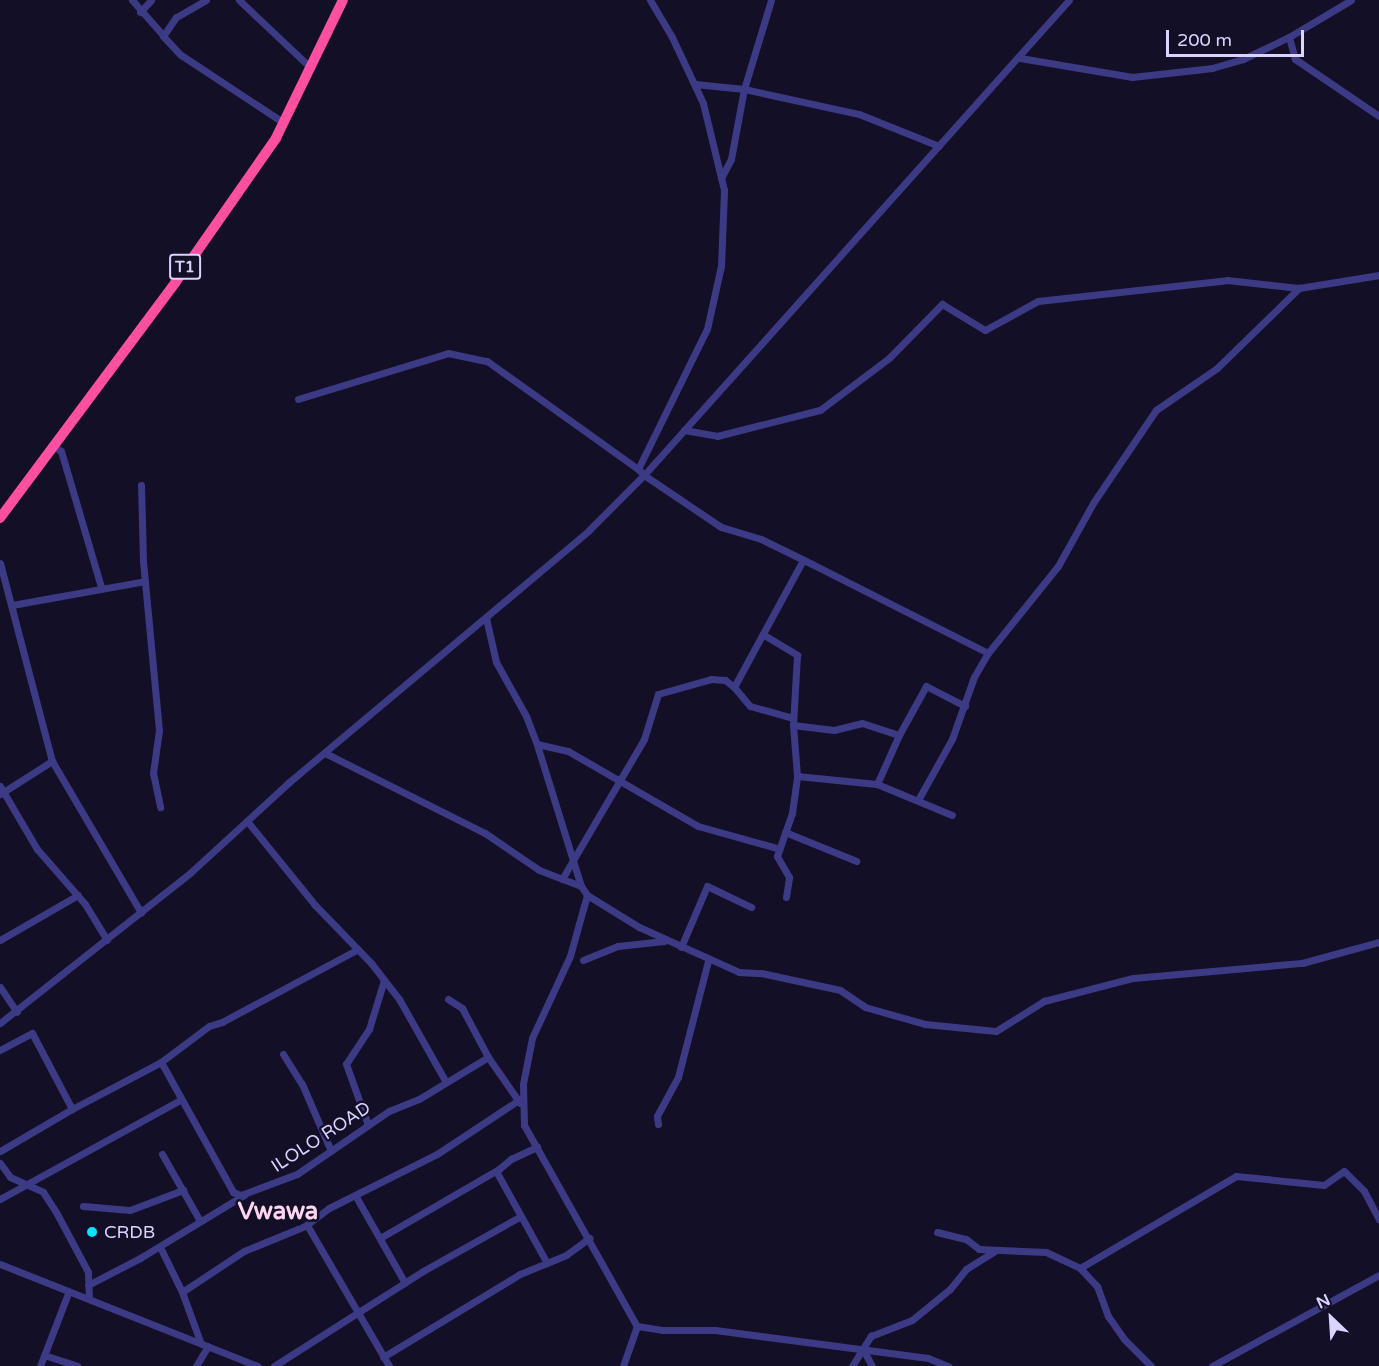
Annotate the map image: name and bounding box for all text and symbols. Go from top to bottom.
scale bar [1169,18,1307,56]
text: 200 m [1177,29,1232,51]
road number: T1 [168,254,201,280]
street label: ILOLO ROAD [267,1097,375,1177]
district label: Vwawa [238,1198,318,1226]
place label: CRDB [104,1221,155,1243]
marker: CRDB [85,1225,99,1239]
north arrow [1301,1288,1361,1348]
text: N [1313,1290,1333,1313]

